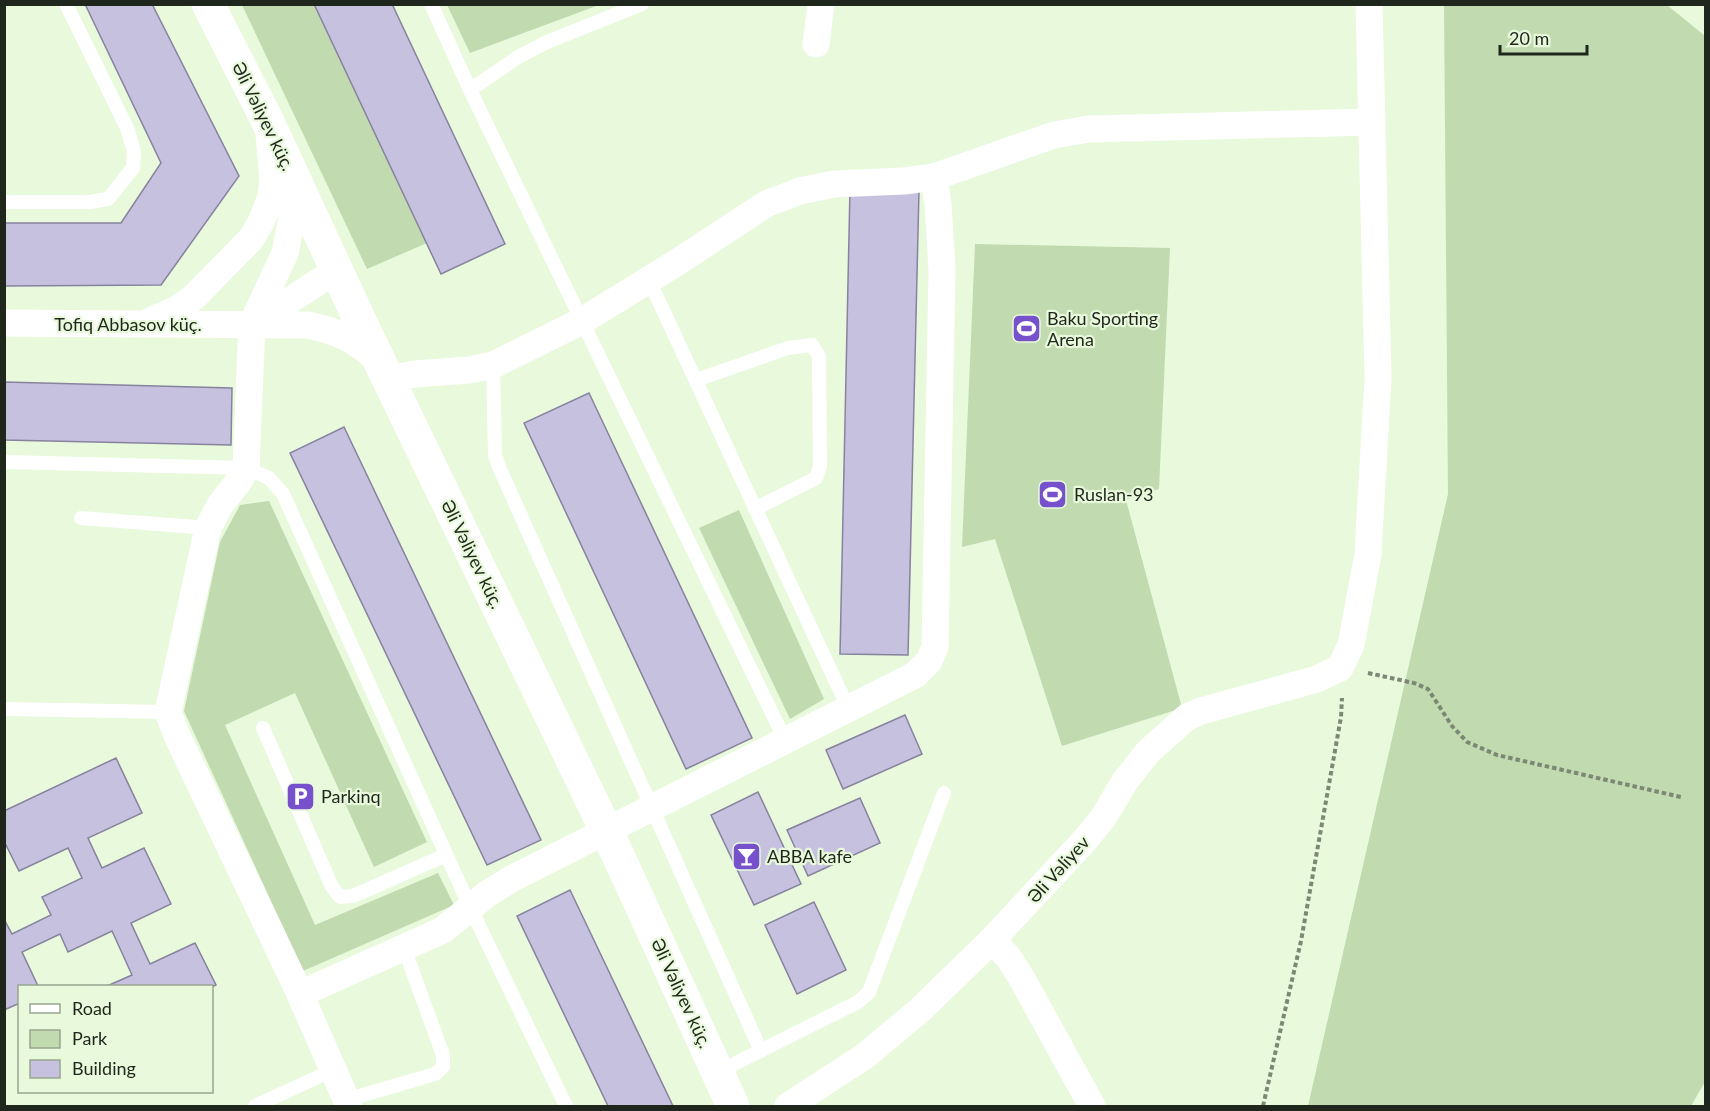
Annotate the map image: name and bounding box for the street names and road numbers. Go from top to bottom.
street label: Əli Vəliyev küç. [228,58,300,174]
street label: Tofiq Abbasov küç. [54,313,202,335]
street label: Əli Vəliyev küç. [437,496,509,612]
street label: Əli Vəliyev [1022,831,1094,907]
street label: Əli Vəliyev küç. [647,935,717,1051]

